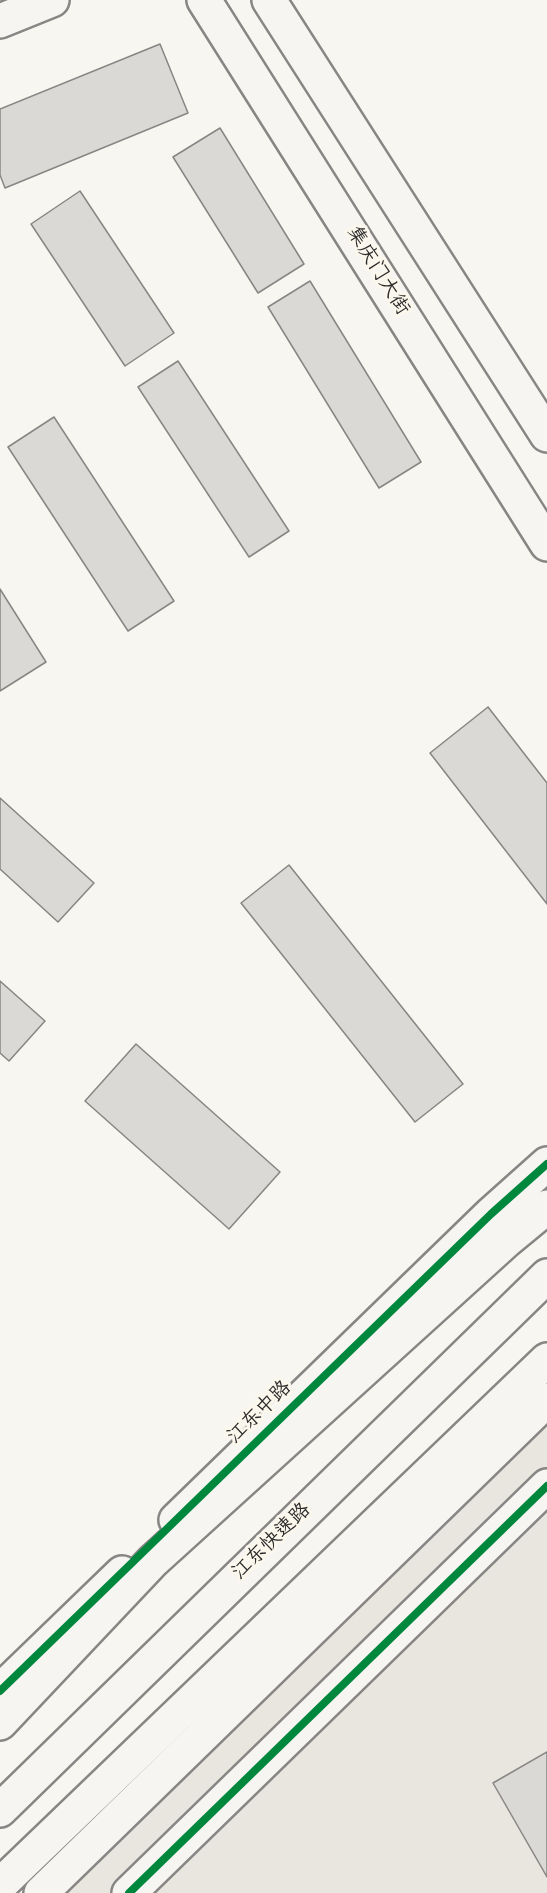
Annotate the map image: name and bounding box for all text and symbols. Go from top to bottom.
street label: 集庆门大街 [339,223,413,321]
street label: 江东中路 [224,1378,298,1450]
street label: 江东快速路 [229,1500,317,1586]

